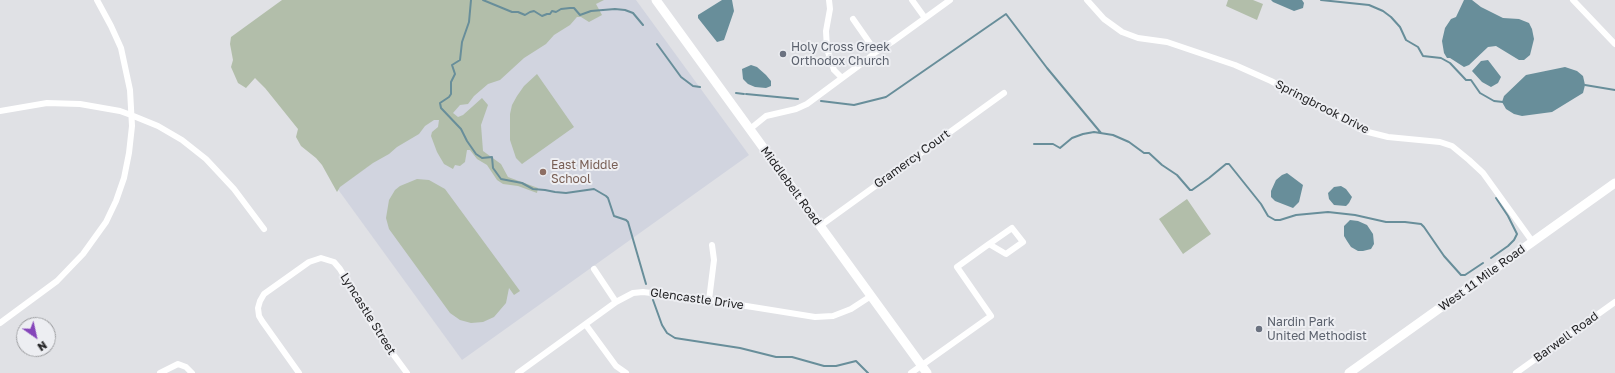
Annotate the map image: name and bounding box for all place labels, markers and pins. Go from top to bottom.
place label: Holy Cross Greek Orthodox Church [791,40,890,68]
marker: Holy Cross Greek Orthodox Church [778,49,788,59]
place label: East Middle School [551,158,618,186]
marker: East Middle School [538,167,548,177]
place label: Nardin Park United Methodist [1267,315,1367,343]
marker: Nardin Park United Methodist [1254,324,1264,334]

